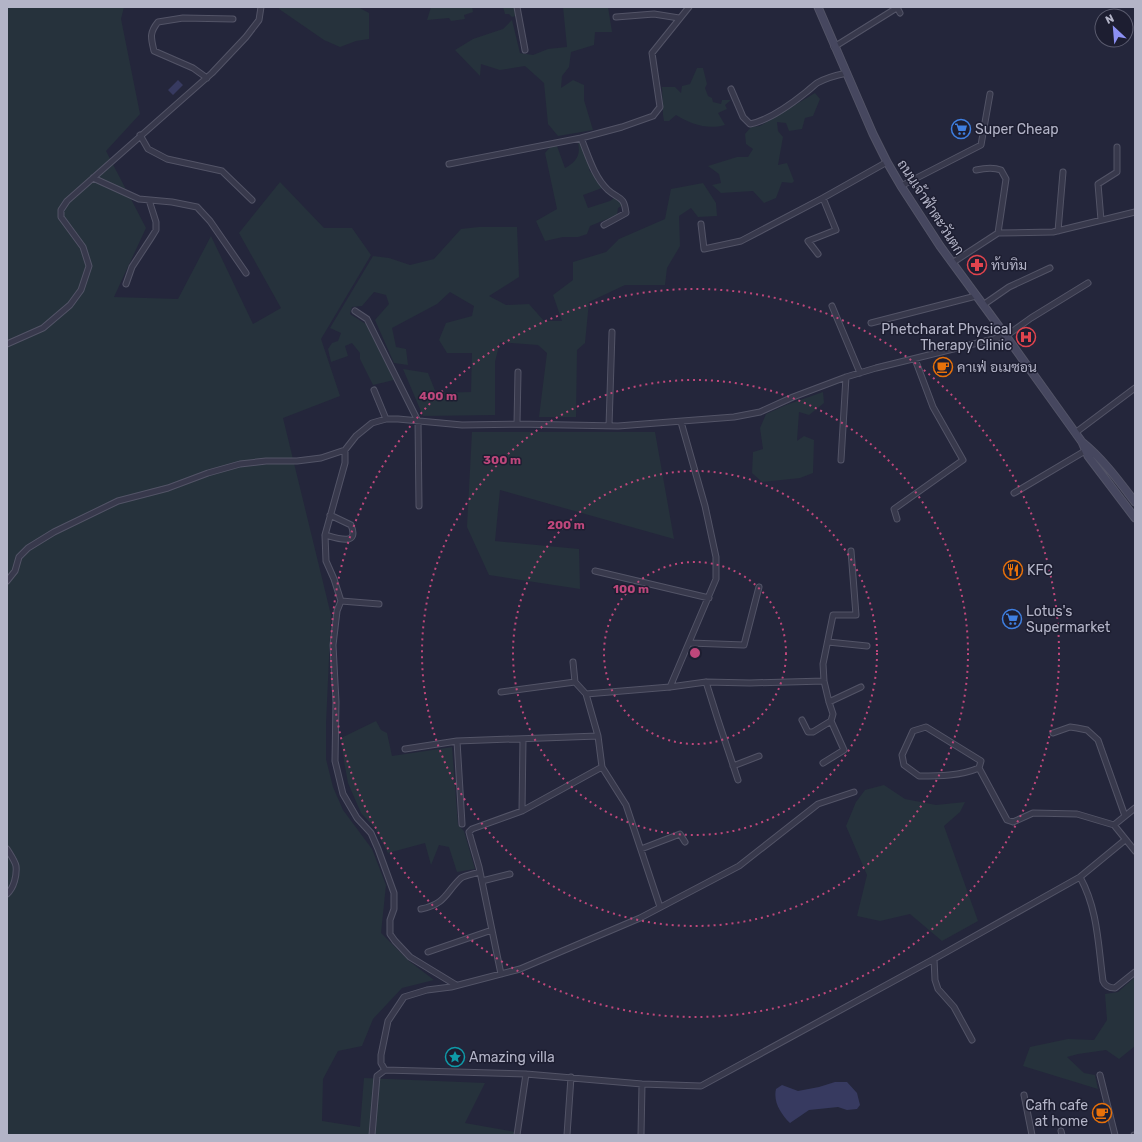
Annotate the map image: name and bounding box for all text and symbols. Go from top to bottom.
north arrow [1094,8,1134,48]
text: N [1103,12,1116,27]
supermarket icon: Super Cheap [950,118,972,140]
place label: Super Cheap [975,121,1059,138]
street label: ถนนเจ้าฟ้าตะวันตก [893,156,969,258]
pharmacy icon: ท้บทิม [966,254,988,276]
place label: ท้บทิม [991,256,1027,274]
place label: Phetcharat Physical Therapy Clinic [881,321,1012,354]
hospital icon: Phetcharat Physical Therapy Clinic [1015,326,1037,348]
cafe icon: คาเฟ่ อเมซอน [932,356,954,378]
place label: คาเฟ่ อเมซอน [957,359,1037,376]
text: 400 m [419,389,457,403]
text: 300 m [483,453,521,467]
text: 200 m [547,518,585,532]
restaurant icon: KFC [1002,559,1024,581]
place label: KFC [1027,562,1053,579]
text: 100 m [613,582,649,596]
place label: Lotus's Supermarket [1026,603,1111,636]
supermarket icon: Lotus's Supermarket [1001,608,1023,630]
centre of rings [688,646,702,660]
place icon: Amazing villa [444,1046,466,1068]
place label: Amazing villa [469,1049,555,1066]
place label: Cafh cafe at home [1025,1097,1088,1130]
cafe icon: Cafh cafe at home [1091,1102,1113,1124]

